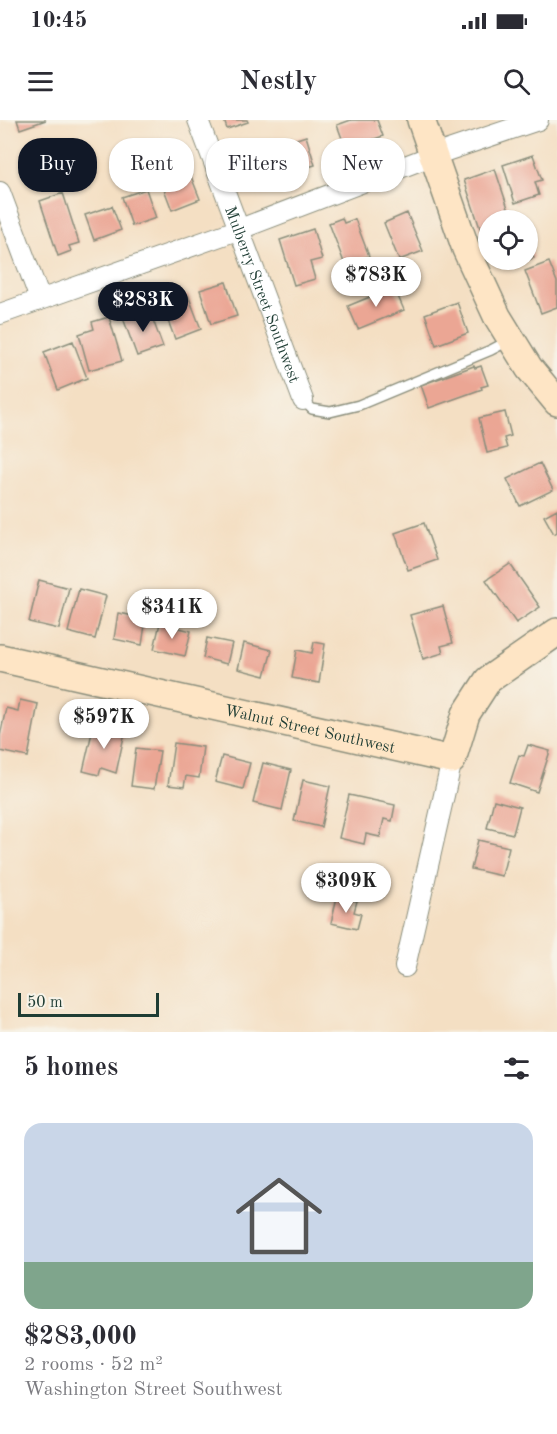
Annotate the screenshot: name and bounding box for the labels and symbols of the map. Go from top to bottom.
street label: Mulberry Street Southwest [221,204,302,386]
pin: $783K [334,257,418,308]
pin: $283K [101,282,185,333]
pin: $341K [130,589,214,640]
pin: $597K [62,699,146,750]
street label: Walnut Street Southwest [223,703,397,757]
pin: $309K [304,863,388,914]
scale bar [18,990,159,1018]

